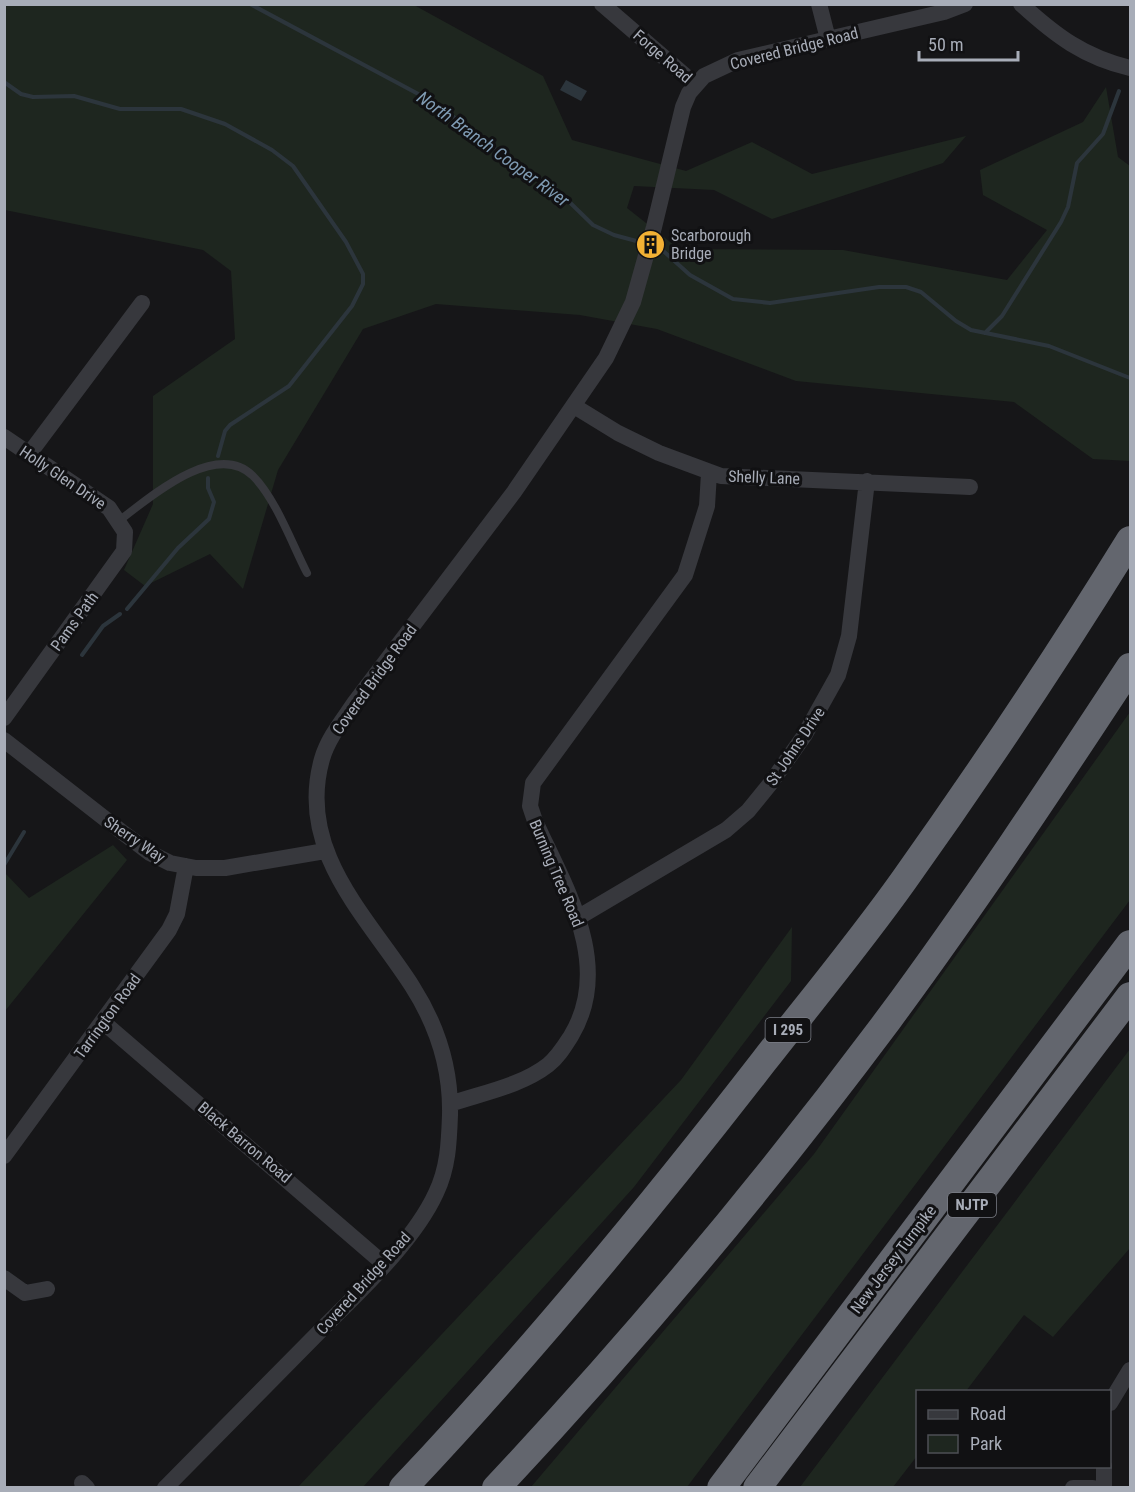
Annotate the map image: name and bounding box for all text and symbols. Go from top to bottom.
street label: Covered Bridge Road [728,23,860,74]
scale bar [919,24,1018,62]
street label: Forge Road [629,26,696,87]
text: 50 m [928,34,963,55]
water label: North Branch Cooper River [413,86,574,211]
place label: Scarborough Bridge [671,226,751,263]
building icon: Scarborough Bridge [634,228,666,260]
street label: Holly Glen Drive [16,442,109,513]
street label: Shelly Lane [728,467,800,488]
street label: Pams Path [47,588,102,655]
street label: Covered Bridge Road [328,621,421,738]
street label: St Johns Drive [762,703,829,789]
street label: Sherry Way [100,812,169,867]
street label: Burning Tree Road [525,817,588,930]
street label: Tarrington Road [70,970,145,1062]
road number: I 295 [766,1018,810,1042]
street label: Black Barron Road [194,1098,295,1187]
road number: NJTP [948,1193,996,1217]
street label: New Jersey Turnpike [847,1202,940,1317]
street label: Covered Bridge Road [312,1228,414,1339]
legend [916,1390,1111,1468]
text: Road [970,1403,1006,1424]
text: Park [970,1433,1002,1454]

